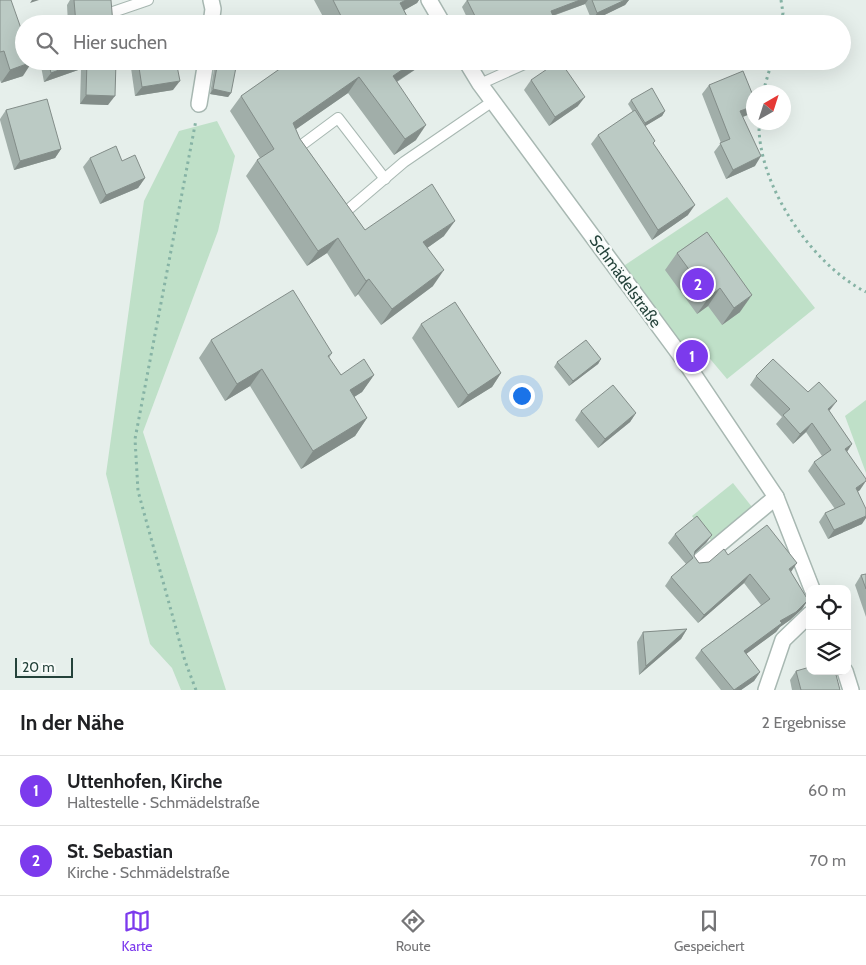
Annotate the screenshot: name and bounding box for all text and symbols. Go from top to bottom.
search box [15,15,851,70]
icon: search [33,29,61,57]
text: Hier suchen [73,31,167,54]
north arrow [746,85,791,130]
street label: Schmädelstraße [586,231,666,331]
pin: 2 [682,265,714,303]
pin: 1 [676,337,708,375]
your location [509,383,535,409]
map controls [806,585,851,675]
button: locate [806,585,851,630]
button: layers [806,630,851,675]
scale bar [15,655,72,678]
text: 20 m [22,658,55,676]
text: In der Nähe [20,710,124,735]
text: 2 Ergebnisse [762,713,846,732]
text: Uttenhofen, Kirche [67,770,222,793]
text: 1 [33,781,39,800]
text: 60 m [808,781,846,800]
text: Haltestelle · Schmädelstraße [67,793,260,812]
text: St. Sebastian [67,840,173,863]
text: 2 [32,851,40,870]
text: 70 m [809,851,846,870]
text: Kirche · Schmädelstraße [67,863,230,882]
tab: Karte [122,907,152,955]
tab: Route [396,907,431,955]
tab: Gespeichert [674,907,744,955]

